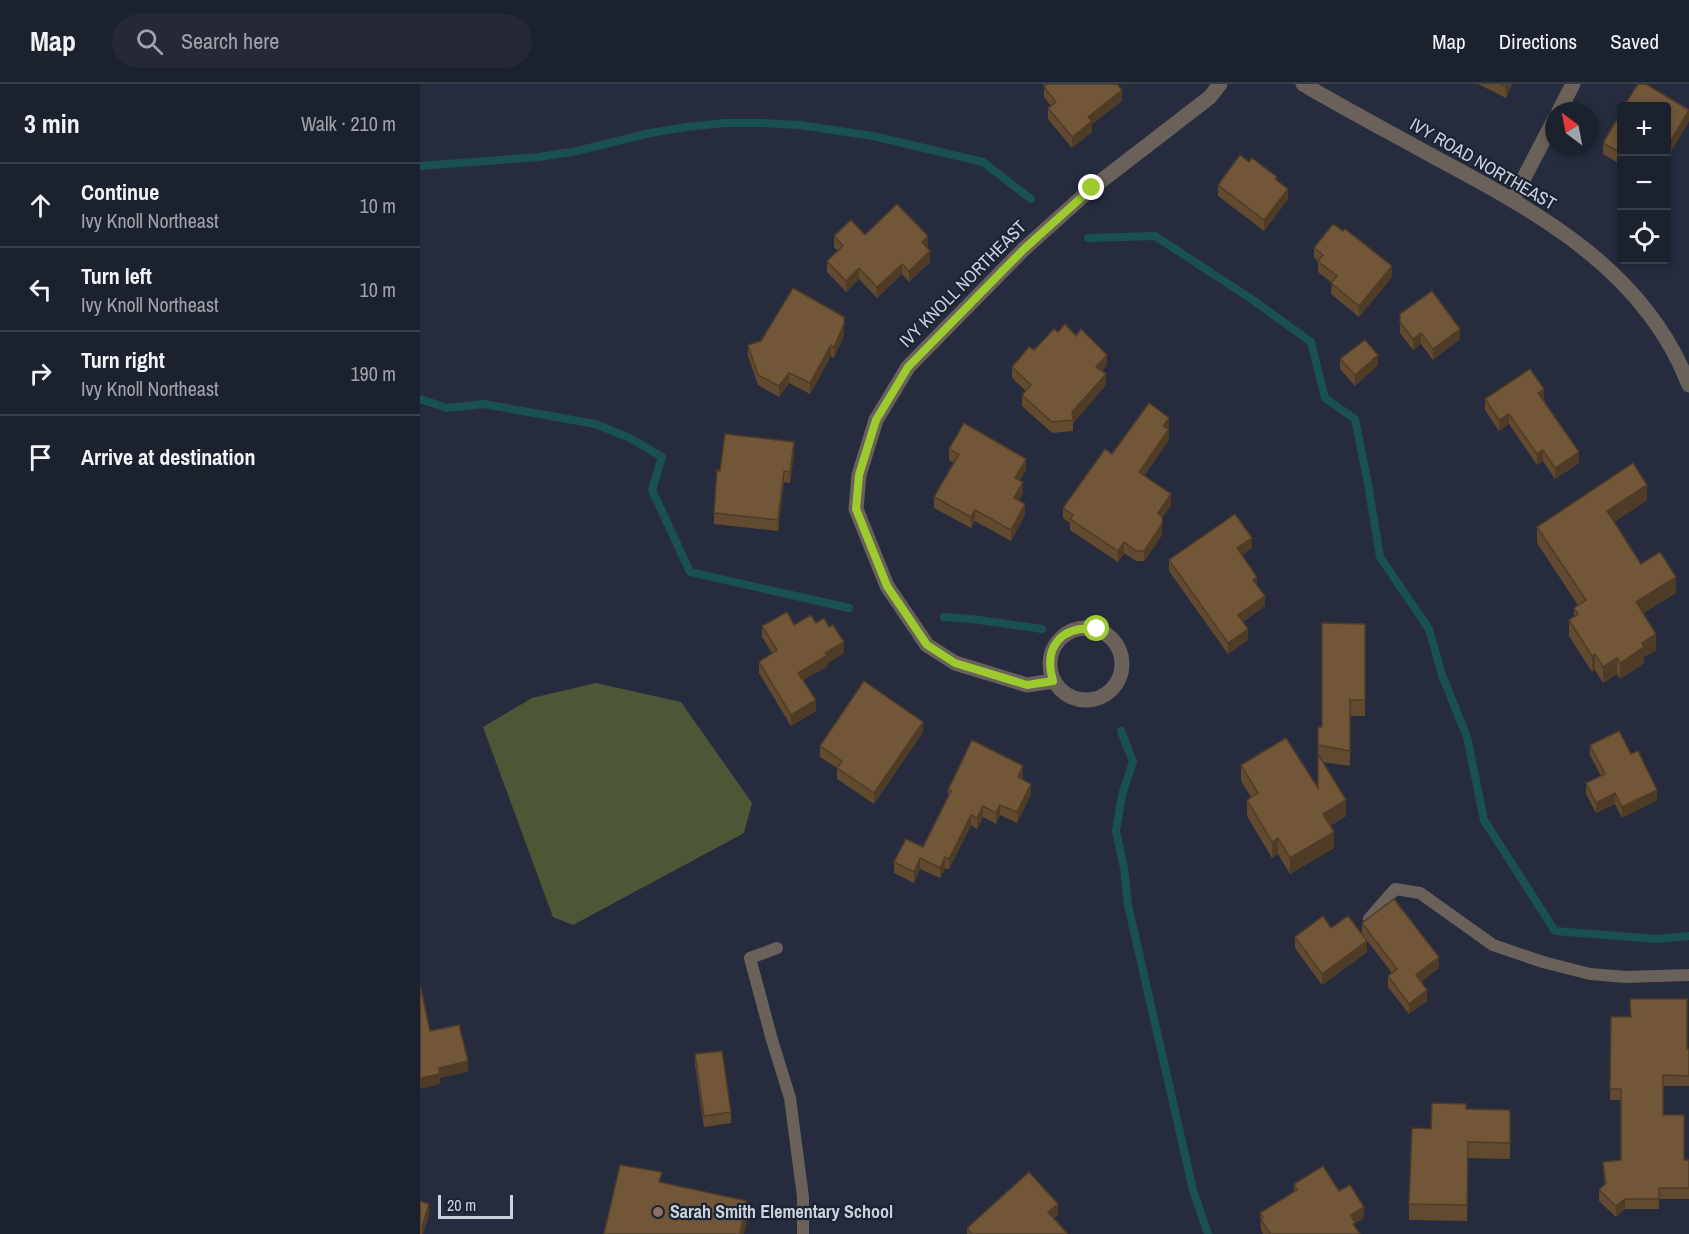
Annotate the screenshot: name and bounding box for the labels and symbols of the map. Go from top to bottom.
north arrow [1545,102,1599,156]
street label: IVY ROAD NORTHEAST [1405,111,1561,216]
route end [1078,174,1104,200]
street label: IVY KNOLL NORTHEAST [894,215,1032,353]
route start [1083,615,1109,641]
scale bar [438,1192,513,1220]
place label: Sarah Smith Elementary School [670,1199,893,1224]
marker: Sarah Smith Elementary School [651,1205,665,1219]

